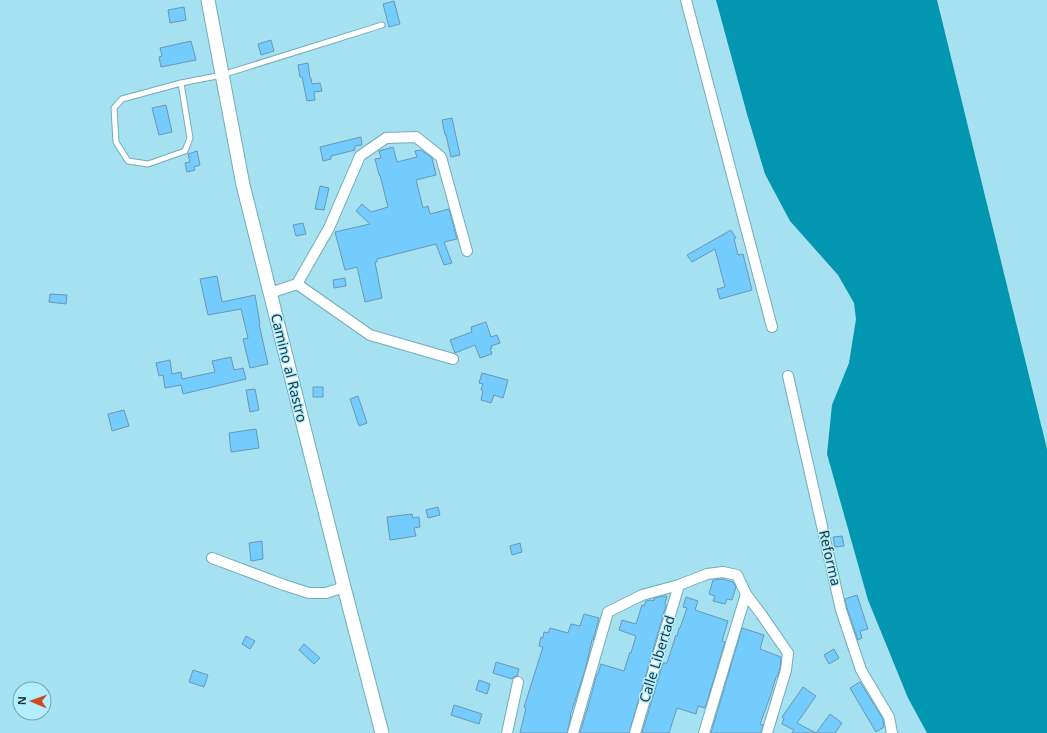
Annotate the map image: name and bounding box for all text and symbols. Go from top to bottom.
street label: Camino al Rastro [267,311,312,424]
street label: Reforma [815,528,846,588]
street label: Calle Libertad [634,613,679,705]
north arrow [12,681,52,721]
text: N [14,696,29,705]

